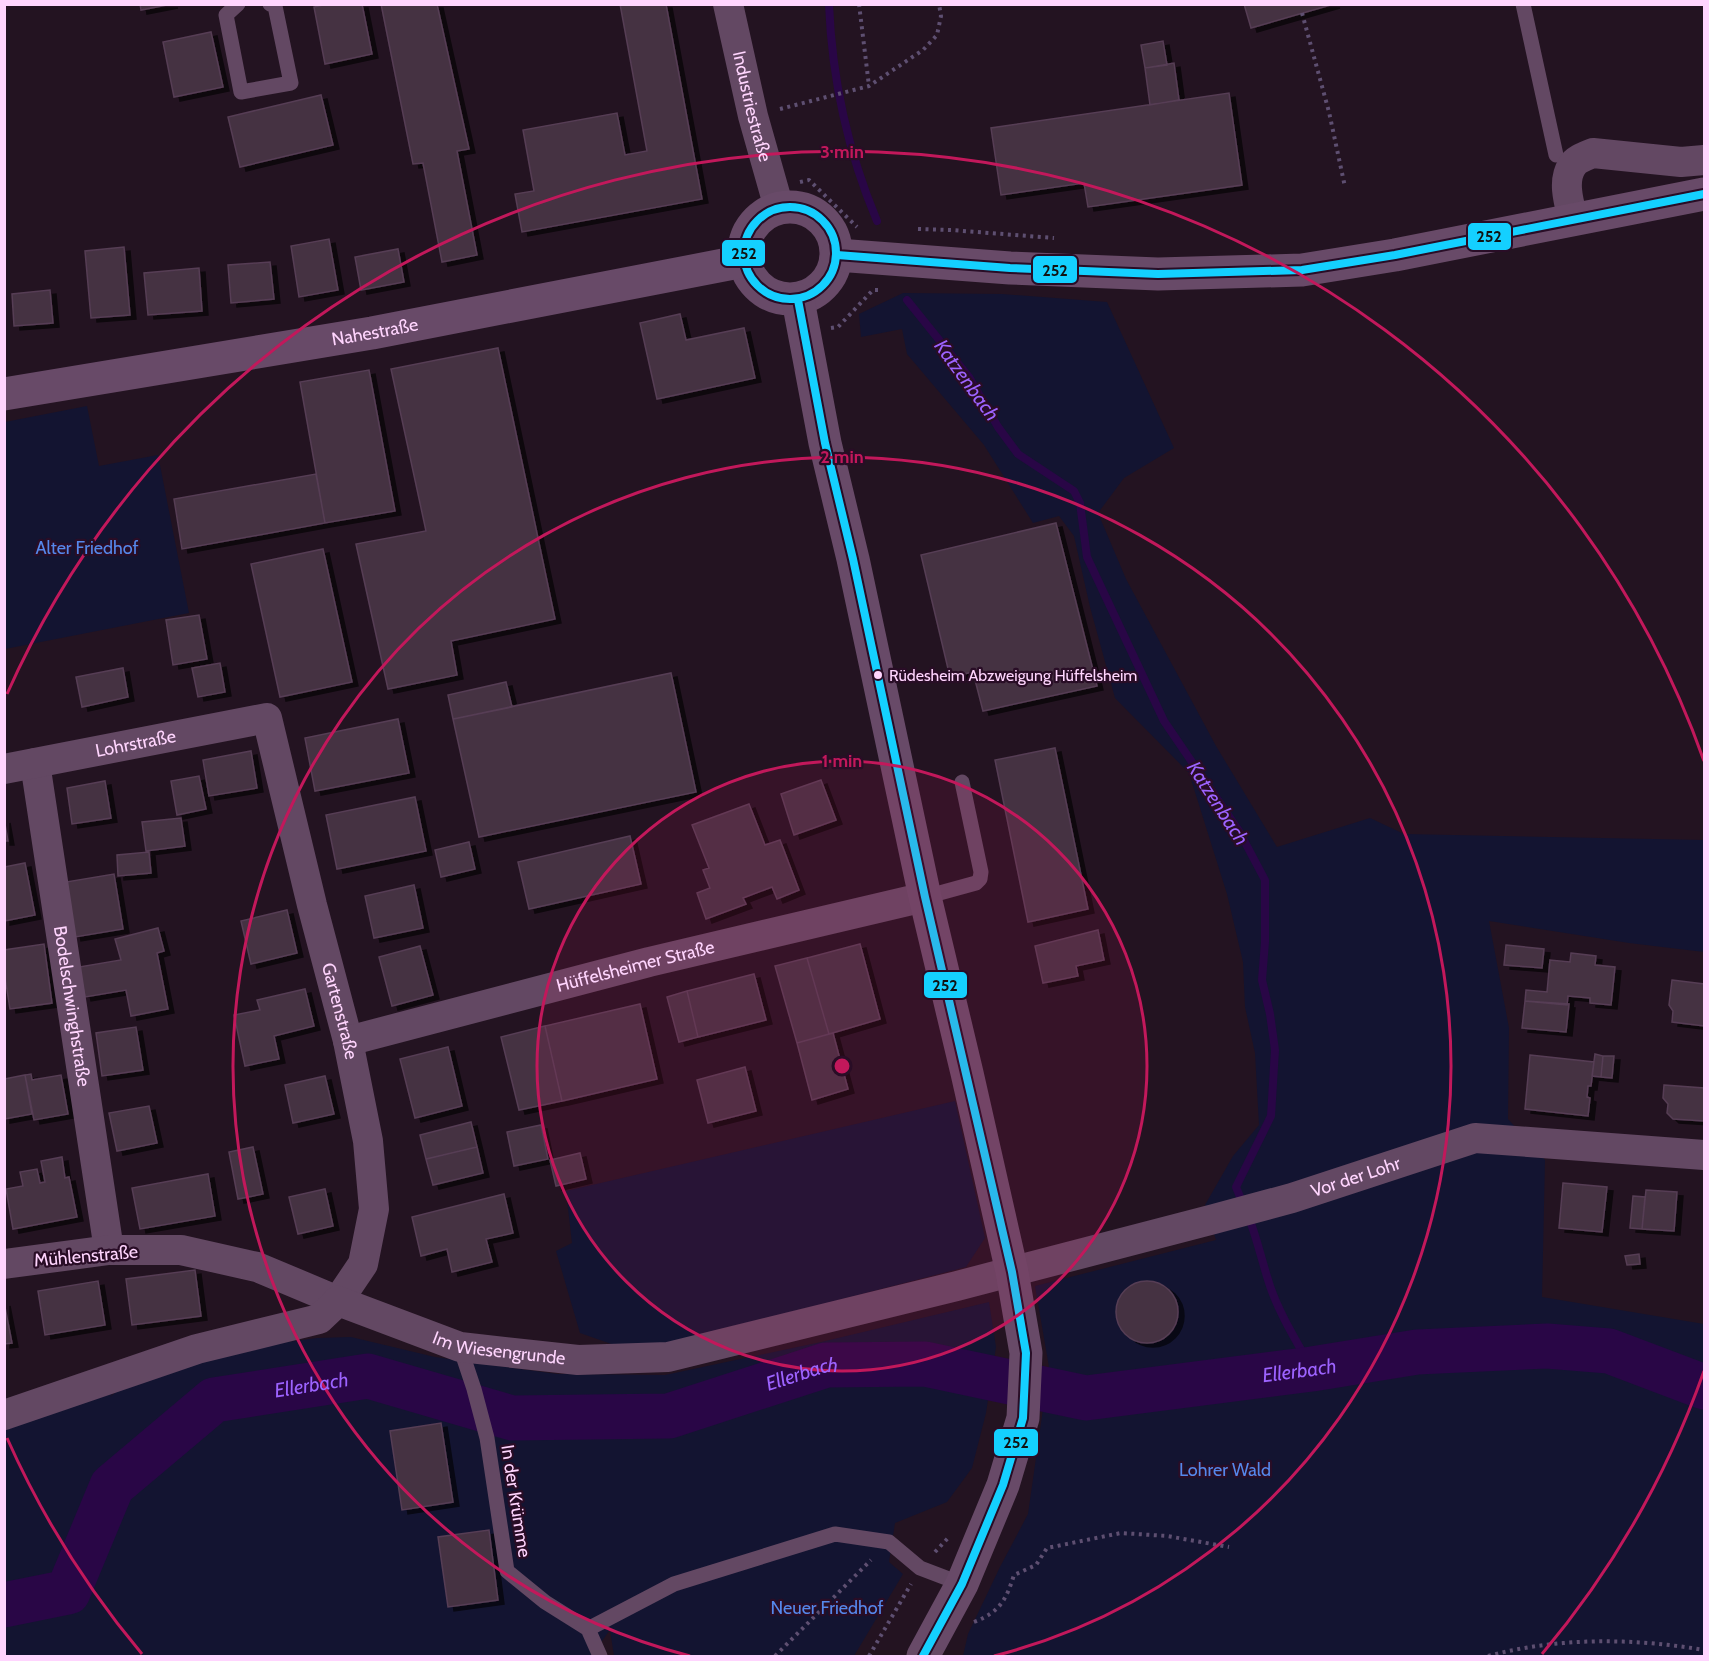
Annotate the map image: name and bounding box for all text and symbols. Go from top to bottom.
street label: Industriestraße [728,49,776,164]
text: 3 min [820,141,864,163]
line badge: 252 [1467,222,1512,251]
text: 252 [1476,227,1502,246]
line badge: 252 [721,239,766,267]
text: 252 [731,244,757,263]
line badge: 252 [1032,255,1078,284]
text: 252 [1042,261,1068,280]
street label: Nahestraße [330,313,420,351]
water label: Katzenbach [929,335,1005,425]
text: 2 min [820,446,864,468]
park label: Alter Friedhof [36,537,138,559]
place label: Rüdesheim Abzweigung Hüffelsheim [889,666,1137,685]
marker: Rüdesheim Abzweigung Hüffelsheim [872,669,884,681]
street label: Lohrstraße [93,725,178,762]
text: 1 min [822,750,862,772]
water label: Katzenbach [1182,757,1254,849]
street label: Bodelschwinghstraße [49,924,95,1088]
street label: Hüffelsheimer Straße [554,936,717,997]
street label: Gartenstraße [317,960,362,1061]
line badge: 252 [923,971,968,999]
text: 252 [932,976,958,995]
centre of rings [832,1056,852,1076]
street label: Vor der Lohr [1308,1152,1404,1202]
street label: Mühlenstraße [33,1240,139,1272]
street label: Im Wiesengrunde [430,1327,567,1370]
water label: Ellerbach [763,1353,838,1396]
water label: Ellerbach [1261,1353,1338,1387]
water label: Ellerbach [273,1367,350,1402]
line badge: 252 [993,1428,1039,1457]
text: 252 [1003,1433,1029,1452]
street label: In der Krümme [496,1443,536,1559]
park label: Lohrer Wald [1179,1459,1271,1481]
park label: Neuer Friedhof [771,1597,883,1619]

